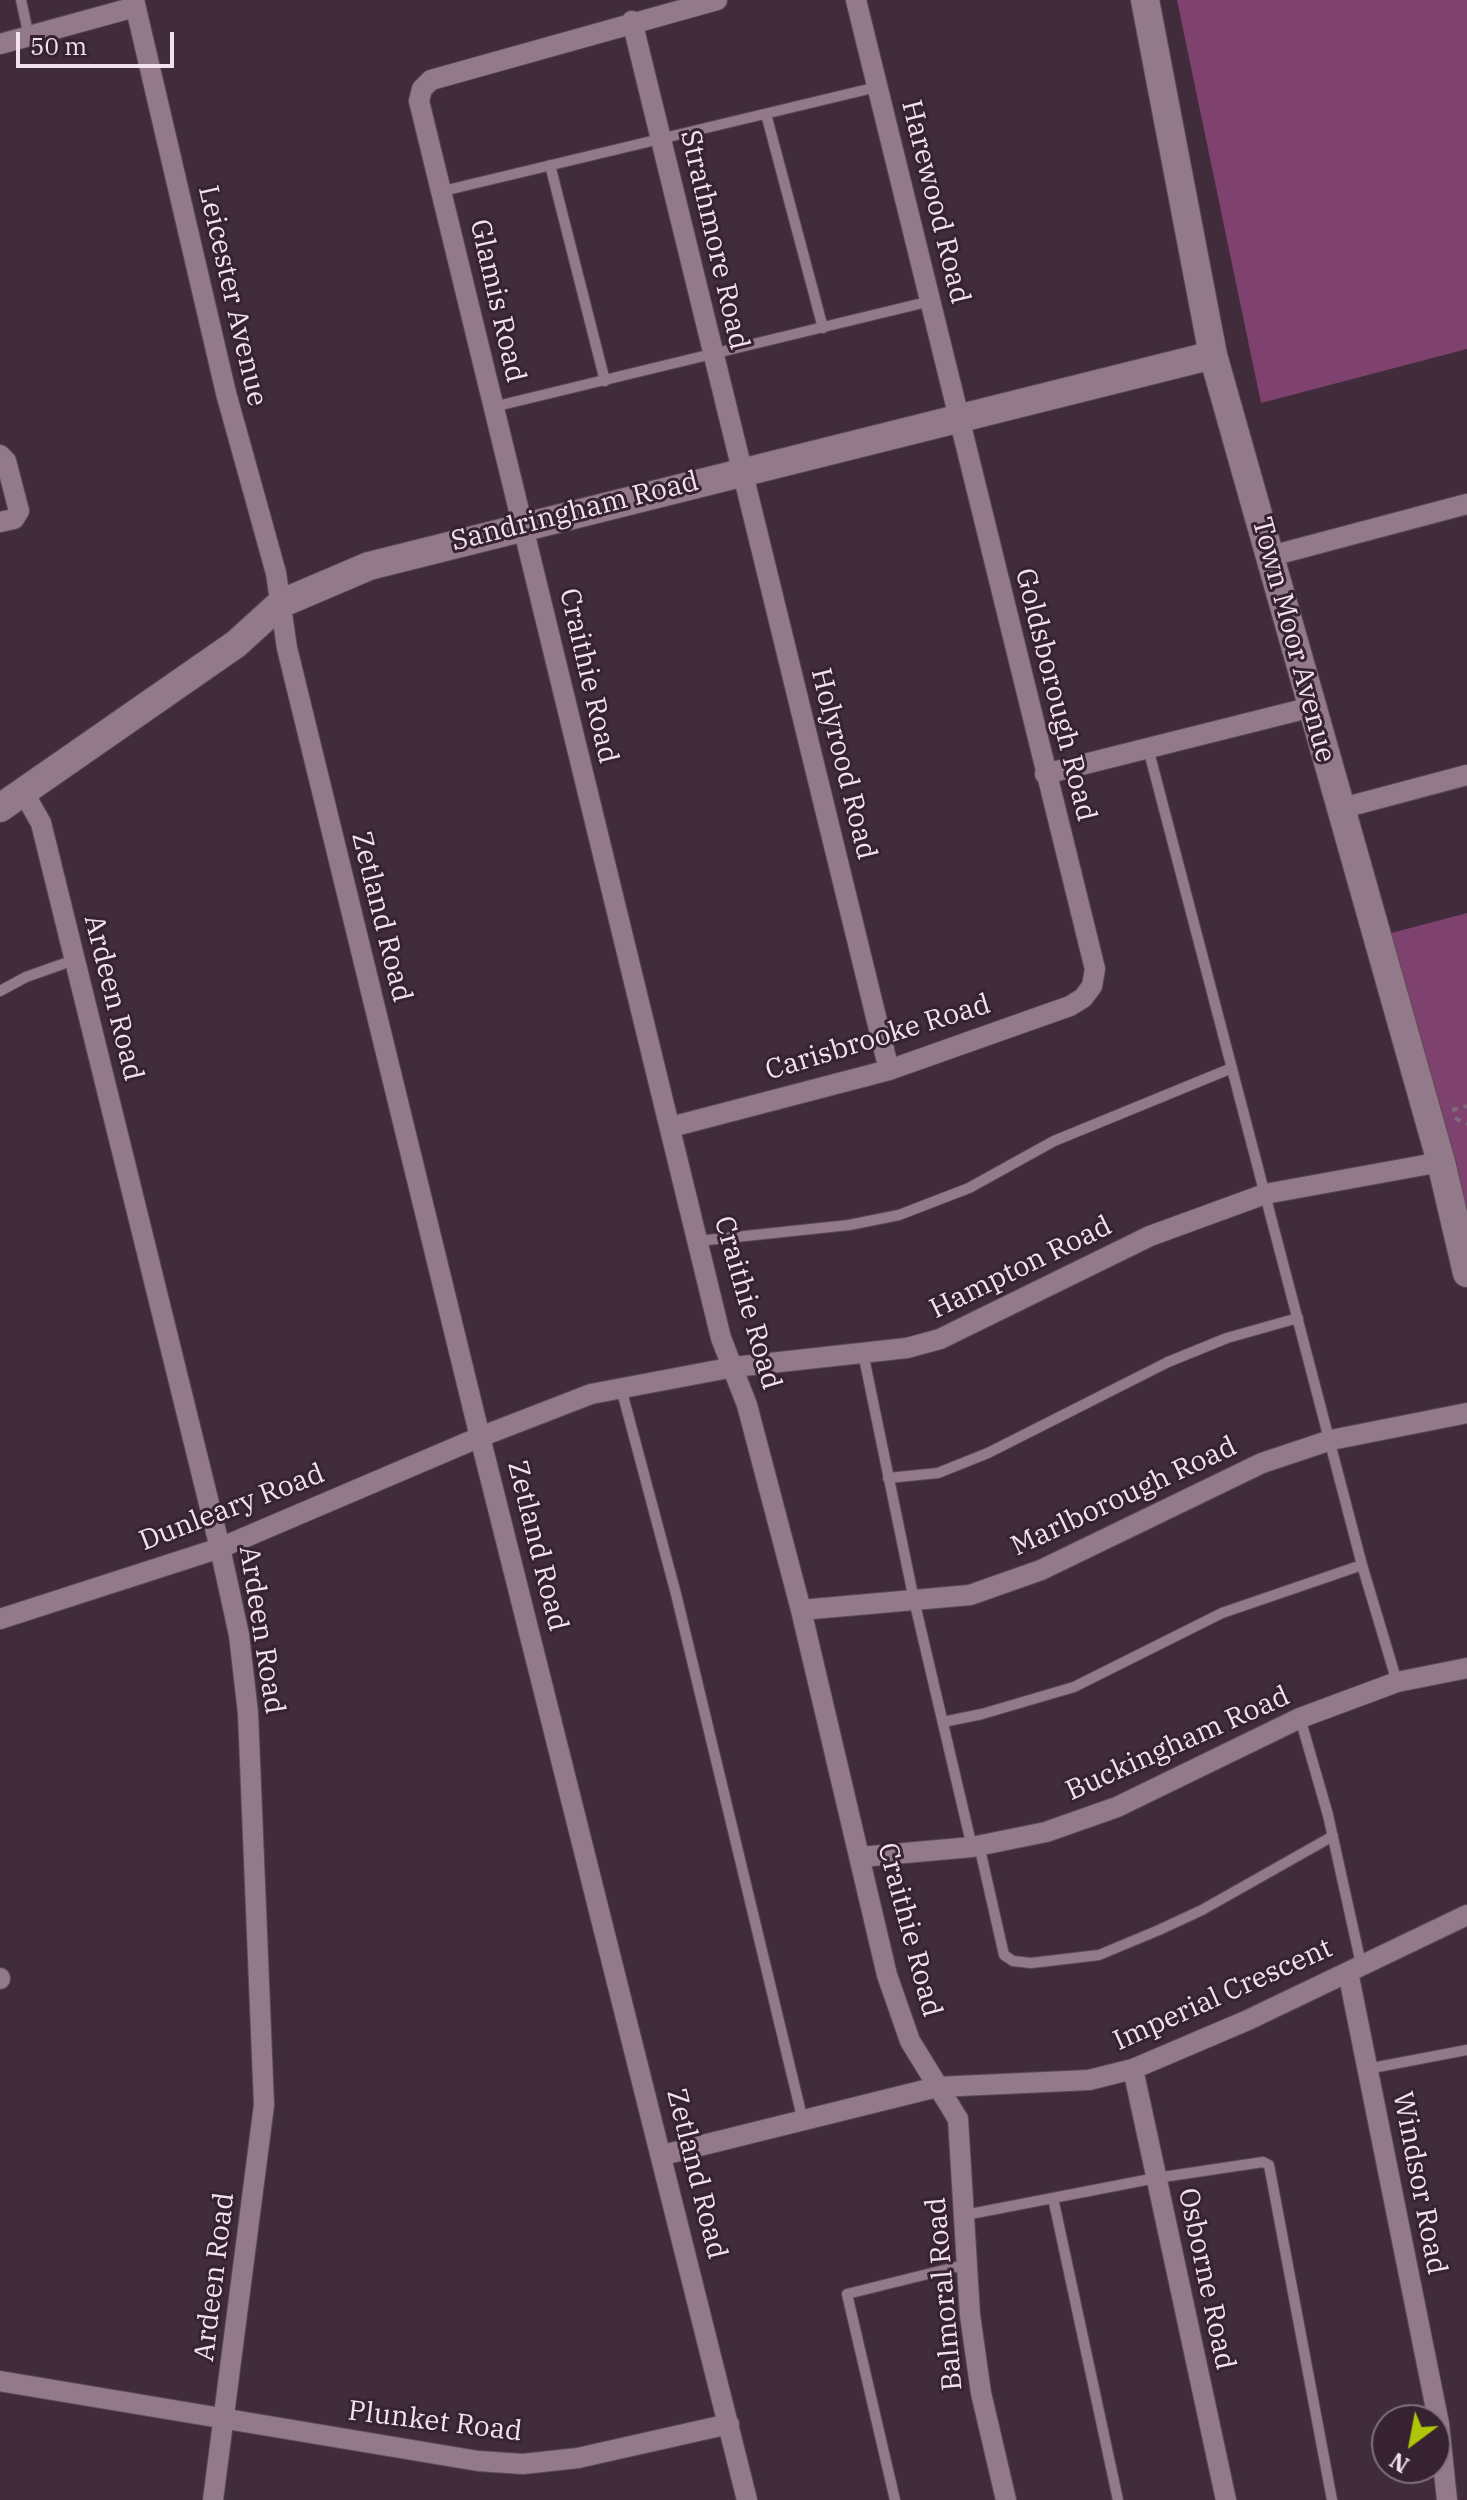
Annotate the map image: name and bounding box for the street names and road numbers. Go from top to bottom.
street label: Harewood Road [893,97,977,307]
street label: Strathmore Road [672,127,756,353]
street label: Leicester Avenue [190,182,274,410]
street label: Glamis Road [462,216,532,386]
street label: Sandringham Road [448,465,702,559]
street label: Town Moor Avenue [1244,514,1342,766]
street label: Goldsborough Road [1007,565,1103,825]
street label: Craithie Road [552,585,624,767]
street label: Holyrood Road [803,665,883,863]
street label: Zetland Road [344,828,418,1006]
street label: Ardeen Road [76,912,150,1084]
street label: Carisbrooke Road [762,988,994,1088]
street label: Hampton Road [925,1209,1117,1327]
street label: Craithie Road [706,1212,788,1394]
street label: Marlborough Road [1006,1430,1242,1564]
street label: Dunleary Road [135,1457,329,1559]
street label: Zetland Road [500,1457,574,1635]
street label: Ardeen Road [231,1544,291,1716]
street label: Buckingham Road [1061,1680,1295,1808]
street label: Craithie Road [870,1839,948,2021]
street label: Imperial Crescent [1108,1932,1338,2058]
street label: Zetland Road [659,2085,733,2263]
street label: Windsor Road [1385,2089,1453,2277]
street label: Osborne Road [1170,2185,1242,2373]
street label: Ardeen Road [188,2191,242,2363]
street label: Balmoral Road [920,2196,970,2392]
street label: Plunket Road [346,2395,524,2449]

